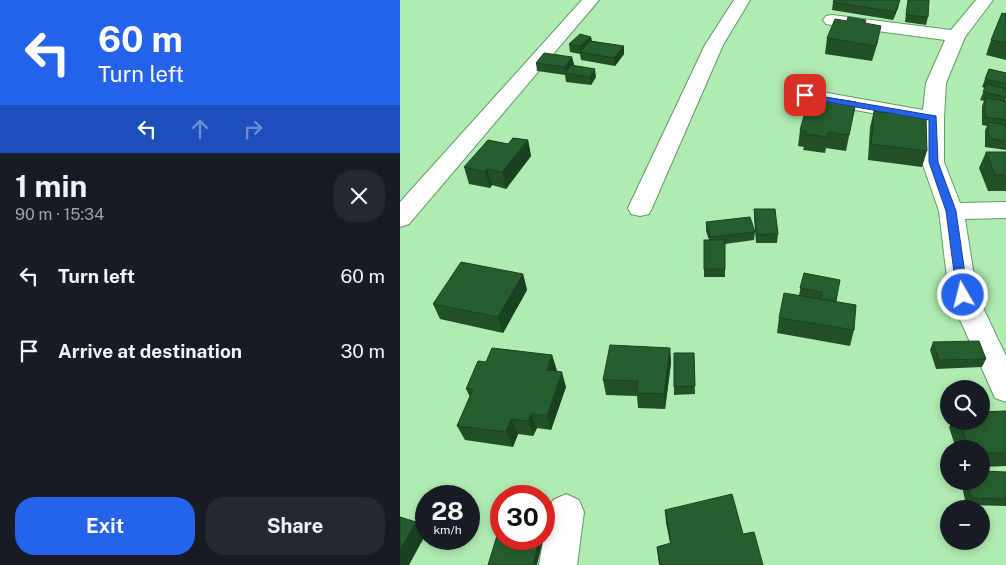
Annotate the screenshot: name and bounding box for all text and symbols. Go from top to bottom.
text: 60 m [98,19,183,60]
icon: left [15,20,80,85]
text: Turn left [98,61,184,87]
pin [784,74,826,116]
icon: arrive [791,81,819,109]
icon: left [133,115,161,143]
icon: ahead [186,115,214,143]
icon: right [239,115,267,143]
text: 1 min [15,168,87,204]
button: close [333,170,385,222]
text: 90 m · 15:34 [15,205,104,224]
icon: left [15,262,43,290]
text: Turn left [58,265,135,287]
text: 60 m [341,265,385,287]
position arrow [936,268,988,320]
icon: arrive [15,337,43,365]
text: Arrive at destination [58,340,242,362]
text: 30 m [340,340,385,362]
map controls [940,380,990,550]
button: search [940,380,990,430]
button: + [940,440,990,490]
speed limit sign: 30 [490,485,555,550]
text: 28 [431,496,464,526]
button: Exit [15,497,195,555]
button: Share [205,497,385,555]
button: − [940,500,990,550]
text: km/h [433,523,462,537]

